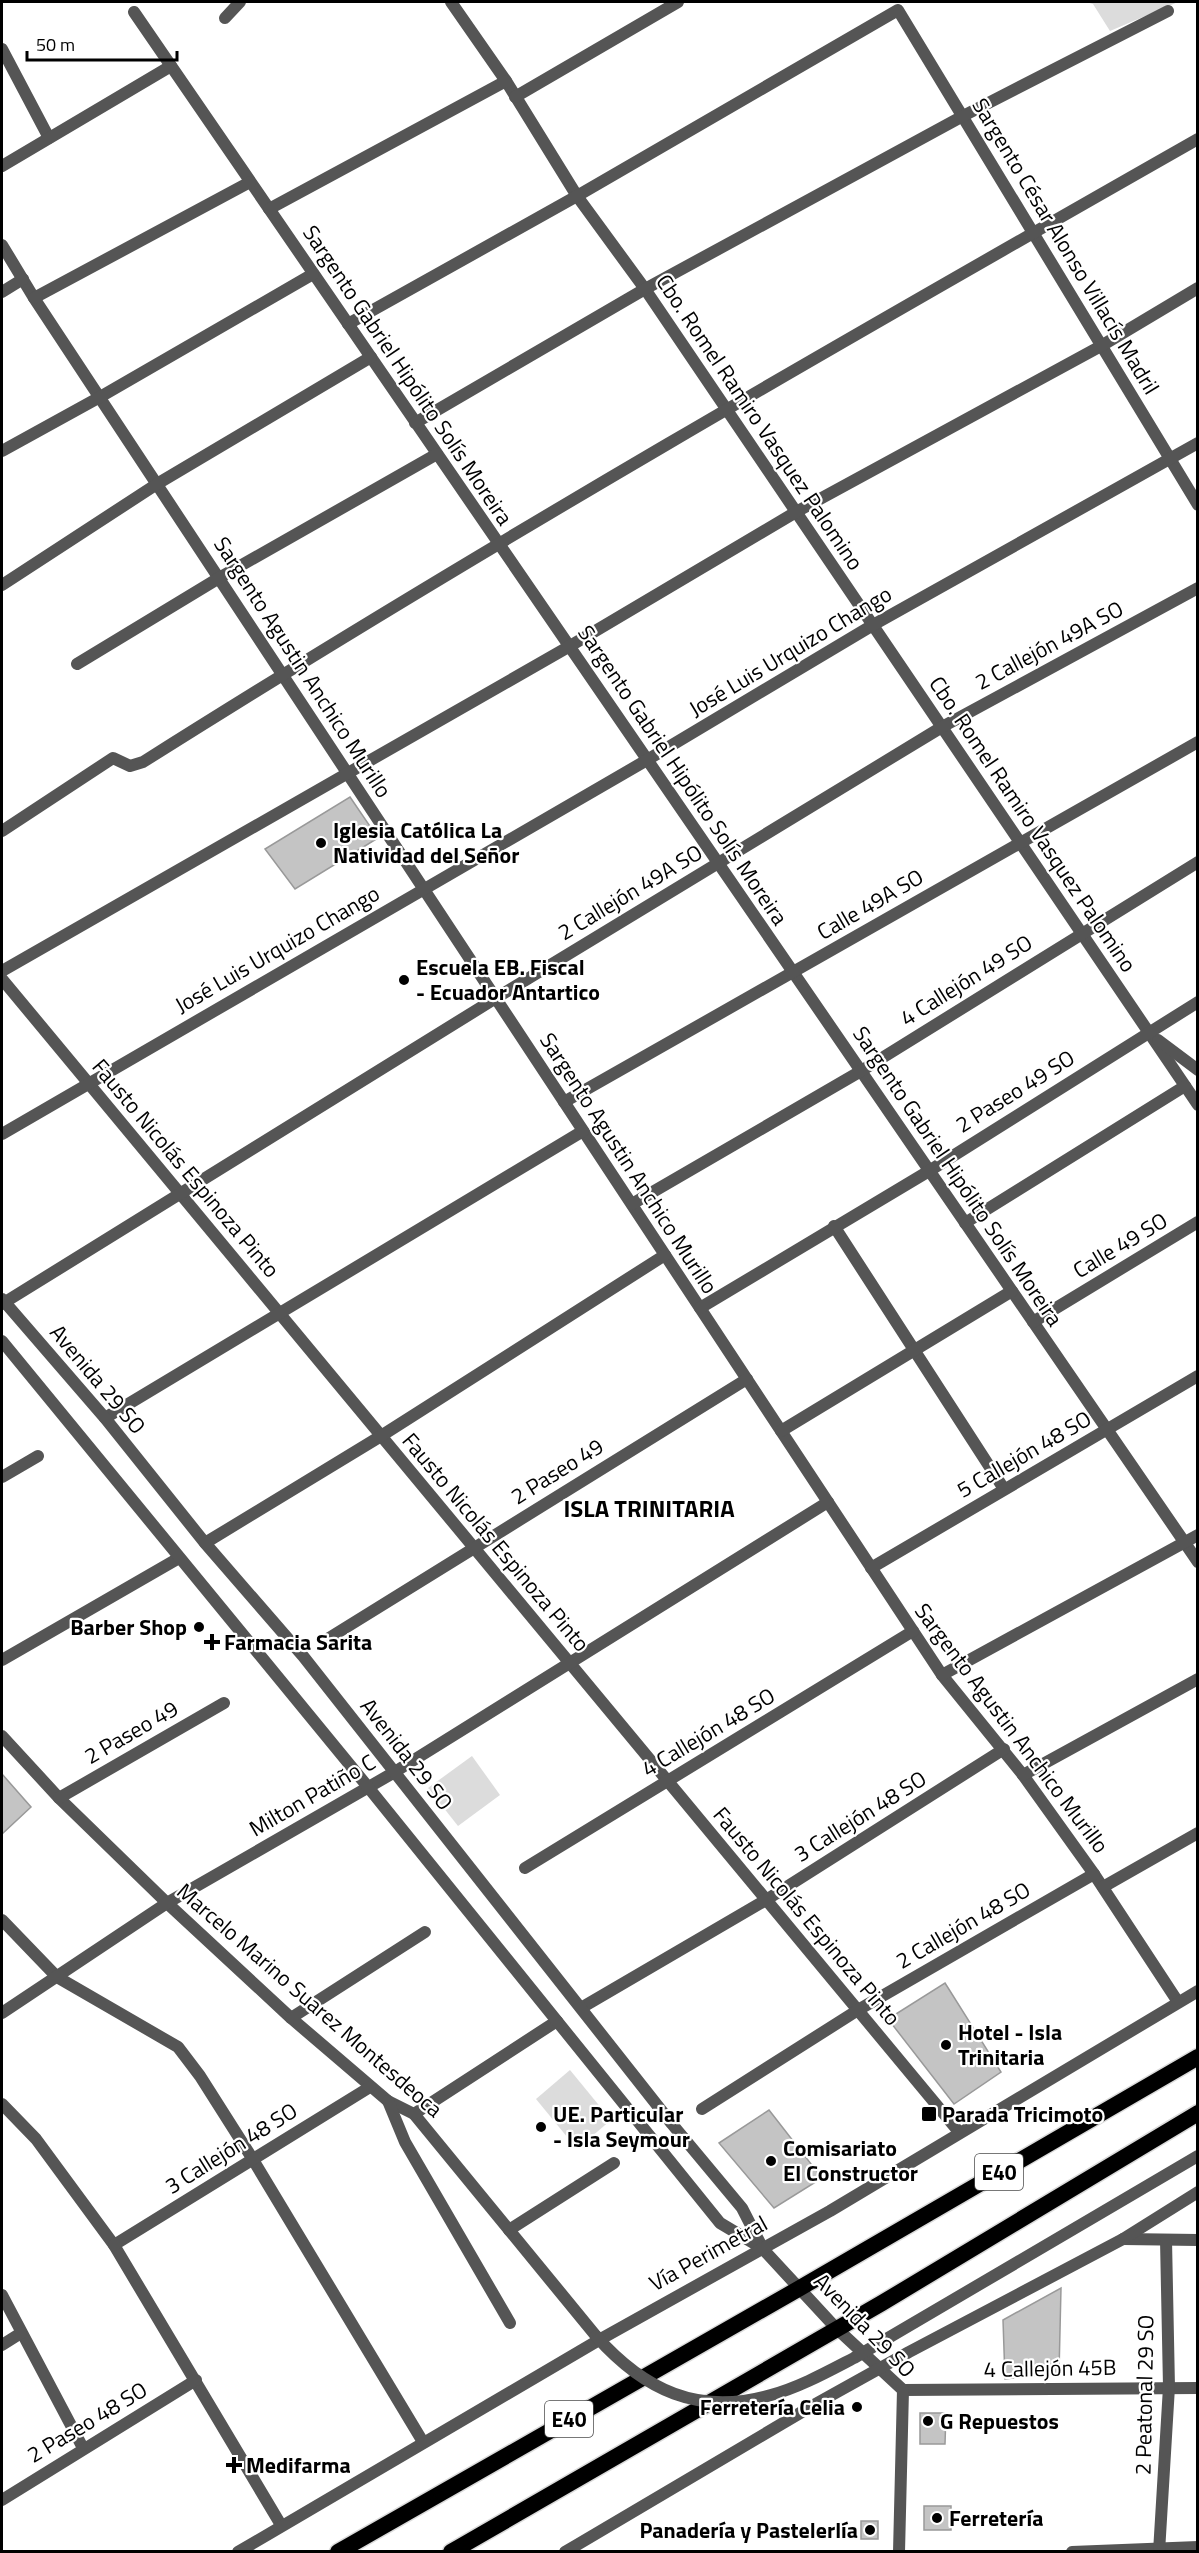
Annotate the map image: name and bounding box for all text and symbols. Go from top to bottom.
scale bar [27,24,177,62]
text: 50 m [36,31,75,58]
street label: Sargento César Alonso Villacís Madril [964,91,1168,401]
street label: Sargento Gabriel Hipólito Solís Moreira [294,218,522,532]
street label: Cbo. Romel Ramiro Vasquez Palomino [648,267,872,577]
street label: Sargento Agustin Anchico Murillo [206,530,400,804]
street label: José Luis Urquizo Chango [682,577,898,725]
street label: 2 Callejón 49A SO [969,592,1129,698]
street label: Sargento Gabriel Hipólito Solís Moreira [569,618,797,932]
street label: Cbo. Romel Ramiro Vasquez Palomino [921,669,1145,979]
place label: Iglesia Católica La Natividad del Señor [333,813,519,872]
street label: 2 Callejón 49A SO [551,835,709,949]
marker: Iglesia Católica La Natividad del Señor [314,836,328,850]
street label: Calle 49A SO [810,860,930,948]
street label: José Luis Urquizo Chango [168,876,386,1022]
street label: 4 Callejón 49 SO [893,926,1039,1034]
place label: Escuela EB. Fiscal - Ecuador Antartico [416,950,600,1009]
marker: Escuela EB. Fiscal - Ecuador Antartico [397,973,411,987]
street label: Sargento Gabriel Hipólito Solís Moreira [844,1019,1072,1333]
street label: Sargento Agustin Anchico Murillo [532,1026,726,1300]
street label: 2 Paseo 49 SO [949,1041,1081,1141]
street label: Fausto Nicolás Espinoza Pinto [84,1051,288,1285]
street label: Calle 49 SO [1066,1203,1174,1287]
street label: Avenida 29 SO [42,1317,154,1441]
street label: 5 Callejón 48 SO [950,1402,1098,1506]
street label: Fausto Nicolás Espinoza Pinto [394,1425,598,1659]
street label: 2 Paseo 49 [504,1429,610,1513]
district label: ISLA TRINITARIA [563,1490,735,1526]
street label: Sargento Agustin Anchico Murillo [906,1596,1118,1860]
place label: Barber Shop [70,1610,187,1644]
marker: Barber Shop [192,1620,206,1634]
place label: Farmacia Sarita [224,1625,372,1659]
marker: Farmacia Sarita [205,1635,219,1649]
street label: 4 Callejón 48 SO [635,1679,781,1785]
street label: 2 Paseo 49 [78,1691,184,1773]
street label: Avenida 29 SO [352,1691,462,1817]
street label: Milton Patiño C [242,1745,382,1845]
street label: 3 Callejón 48 SO [787,1762,933,1870]
street label: Fausto Nicolás Espinoza Pinto [705,1799,909,2033]
street label: 2 Callejón 48 SO [889,1873,1037,1977]
street label: Marcelo Marino Suarez Montesdeoca [169,1875,451,2125]
place label: Hotel - Isla Trinitaria [958,2015,1062,2074]
marker: Hotel - Isla Trinitaria [939,2038,953,2052]
street label: 3 Callejón 48 SO [158,2094,304,2202]
place label: UE. Particular - Isla Seymour [553,2097,690,2156]
place label: Parada Tricimoto [942,2097,1103,2131]
marker: Parada Tricimoto [920,2105,938,2123]
marker: UE. Particular - Isla Seymour [534,2120,548,2134]
place label: Comisariato El Constructor [783,2131,918,2190]
marker: Comisariato El Constructor [764,2154,778,2168]
road number: E40 [975,2154,1023,2190]
street label: Vía Perimetral [643,2206,773,2300]
street label: Avenida 29 SO [806,2265,924,2385]
street label: 2 Peatonal 29 SO [1126,2315,1162,2475]
street label: 4 Callejón 45B [983,2350,1117,2386]
street label: 2 Paseo 48 SO [20,2373,154,2471]
place label: Ferretería Celia [700,2390,845,2424]
marker: Ferretería Celia [850,2400,864,2414]
road number: E40 [545,2401,593,2437]
place label: G Repuestos [940,2404,1059,2438]
marker: G Repuestos [921,2414,935,2428]
place label: Medifarma [246,2448,351,2482]
marker: Medifarma [227,2458,241,2472]
place label: Ferretería [949,2501,1043,2535]
marker: Ferretería [930,2511,944,2525]
place label: Panadería y Pastelerlía [640,2513,858,2547]
marker: Panadería y Pastelerlía [863,2523,877,2537]

